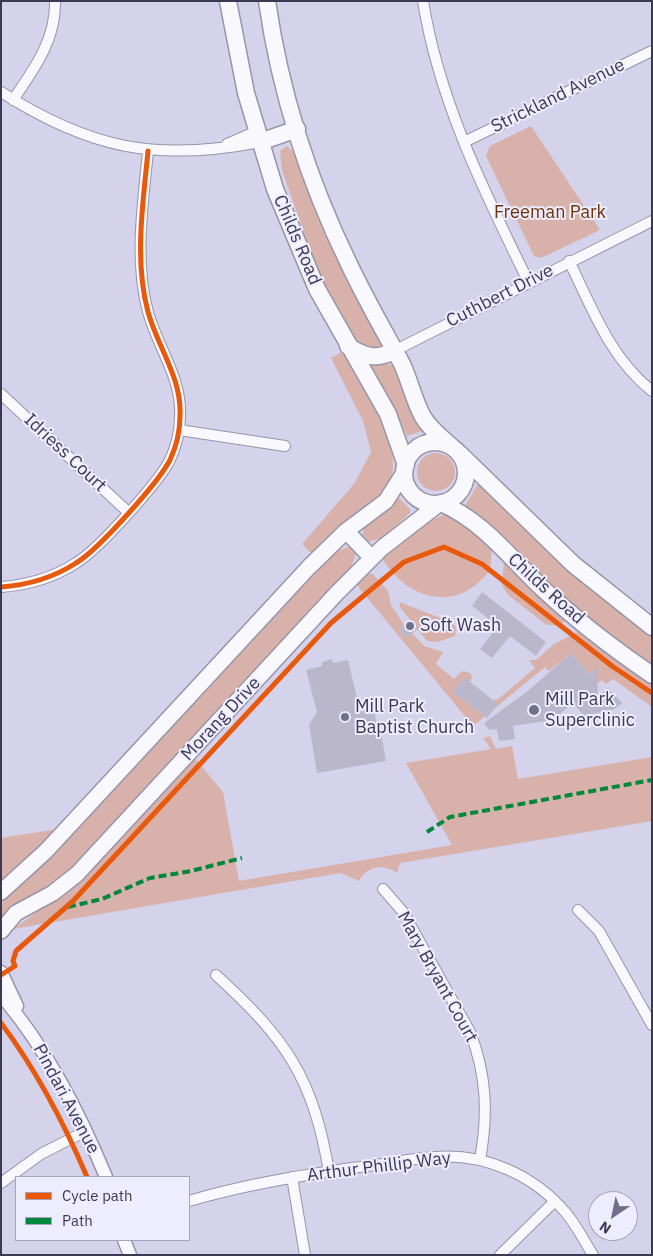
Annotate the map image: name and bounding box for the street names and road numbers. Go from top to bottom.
street label: Strickland Avenue [488,54,628,138]
street label: Childs Road [268,192,326,288]
street label: Cuthbert Drive [443,260,557,332]
street label: Idriess Court [19,409,111,497]
street label: Childs Road [503,549,589,629]
street label: Morang Drive [177,673,265,765]
street label: Mary Bryant Court [392,908,482,1046]
street label: Pindari Avenue [28,1040,104,1158]
street label: Arthur Phillip Way [306,1147,452,1187]

